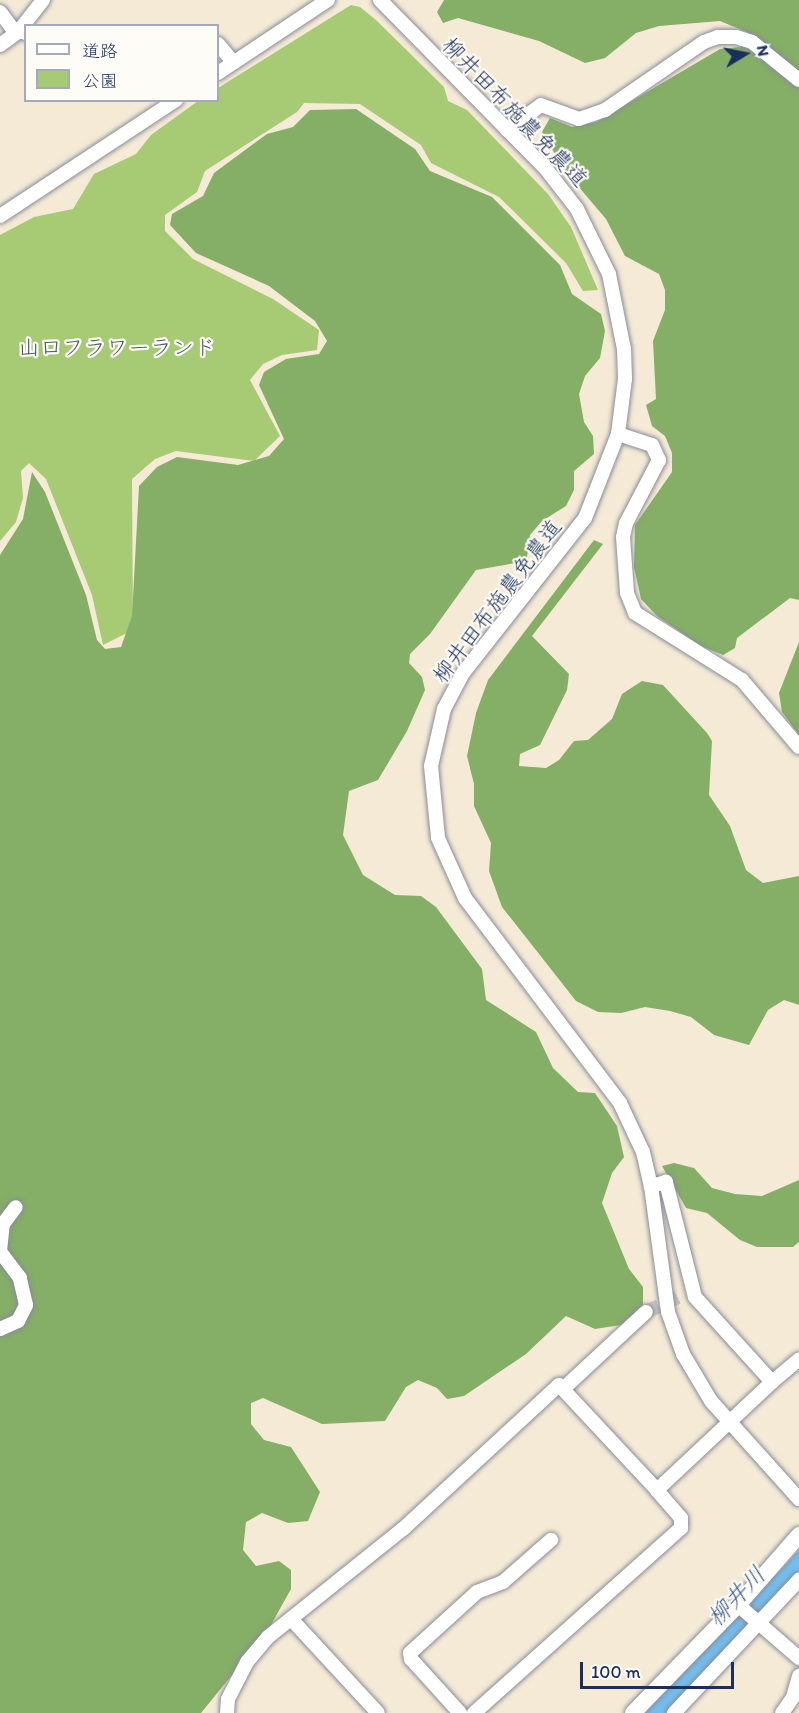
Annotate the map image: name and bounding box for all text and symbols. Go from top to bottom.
legend [24,24,219,102]
north arrow [715,24,775,84]
street label: 柳井田布施農免農道 [437,32,593,192]
text: 道路 [82,40,118,62]
text: N [753,44,774,58]
text: 公園 [82,70,118,92]
park label: 山口フラワーランド [18,335,216,361]
street label: 柳井田布施農免農道 [427,514,567,688]
water label: 柳井川 [701,1560,771,1632]
scale bar [583,1650,738,1688]
text: 100 m [591,1661,641,1683]

